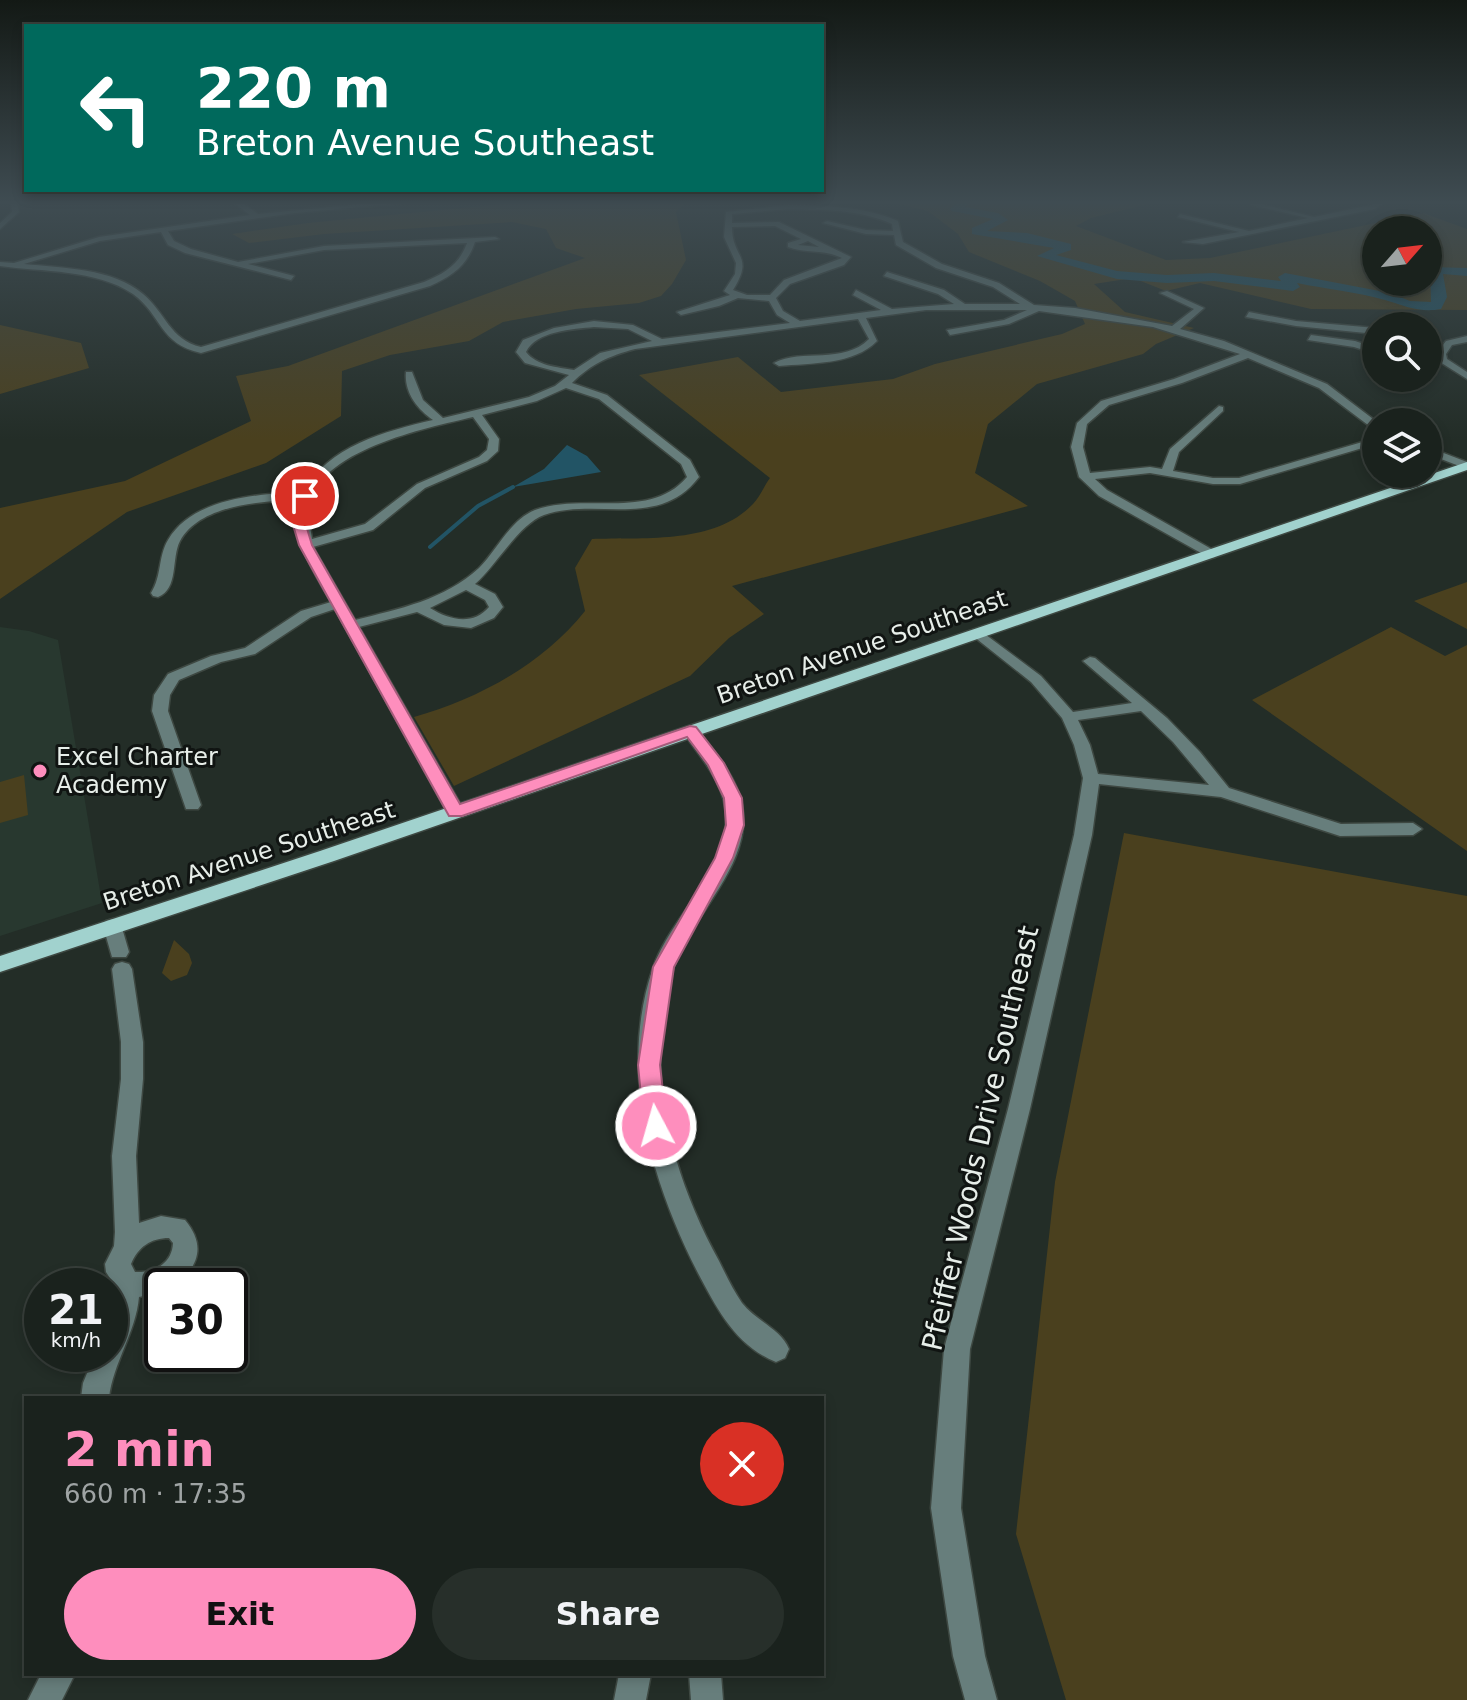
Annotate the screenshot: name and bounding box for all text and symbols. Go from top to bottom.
text: 220 m [196,55,391,120]
icon: left [64,56,168,160]
text: Breton Avenue Southeast [196,122,654,163]
north arrow [1362,216,1442,296]
map controls [1362,216,1442,488]
button: search [1362,312,1442,392]
button: layers [1362,408,1442,488]
pin [271,462,339,530]
icon: arrive [283,474,327,518]
street label: Breton Avenue Southeast [713,584,1011,710]
place label: Excel Charter Academy [56,743,218,799]
marker: Excel Charter Academy [31,762,49,780]
street label: Breton Avenue Southeast [99,795,399,917]
street label: Pfeiffer Woods Drive Southeast [915,922,1046,1354]
position arrow [614,1084,698,1168]
speed limit sign: 30 [144,1268,248,1372]
text: 21 [48,1287,104,1333]
text: km/h [51,1328,101,1352]
text: 2 min [64,1421,215,1477]
button: close [700,1422,784,1506]
text: 660 m · 17:35 [64,1479,247,1509]
button: Exit [64,1568,416,1660]
button: Share [432,1568,784,1660]

